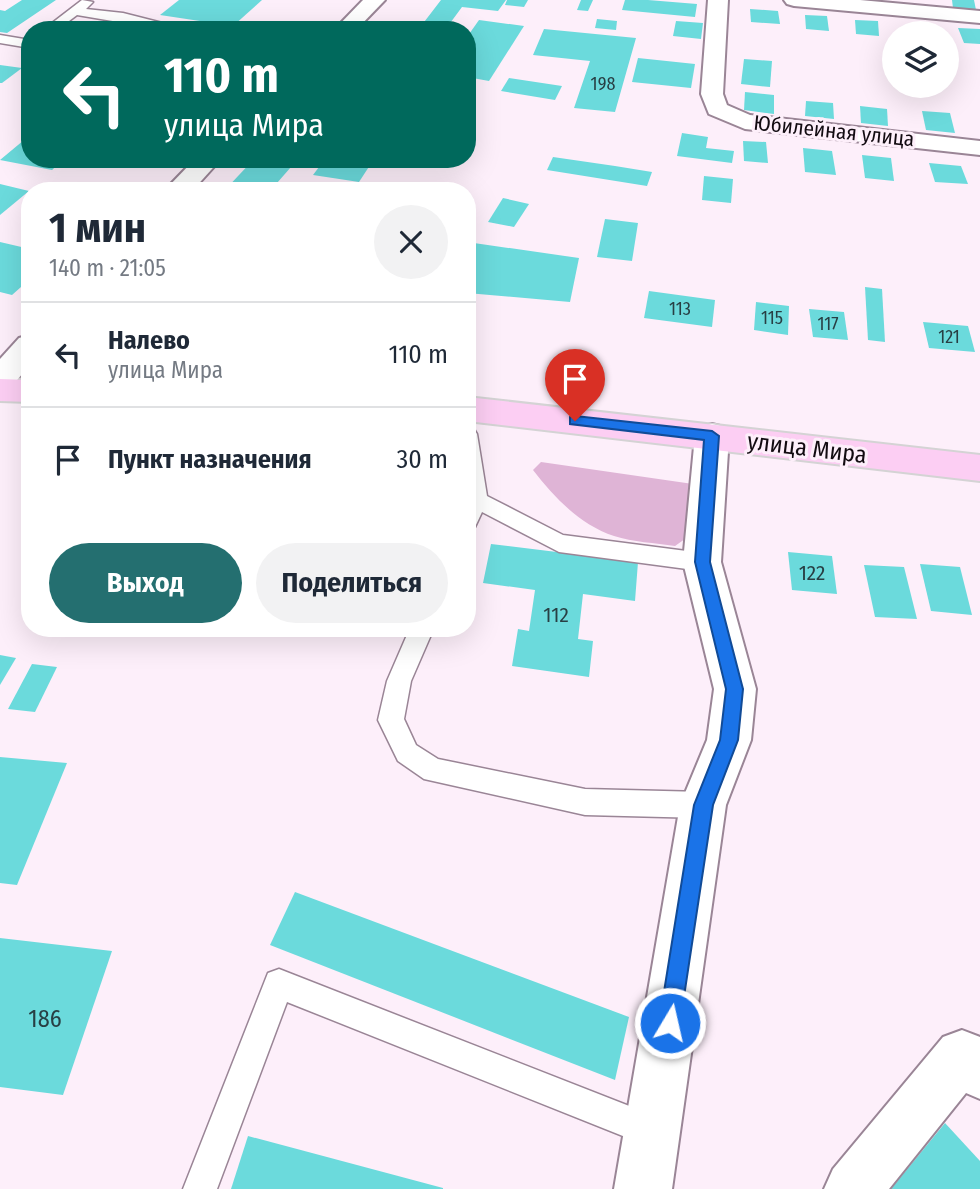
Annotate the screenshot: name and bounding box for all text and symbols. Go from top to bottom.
map controls [882,21,959,98]
button: layers [882,21,959,98]
text: 110 m [164,46,279,105]
icon: left [49,49,140,140]
house number: 198 [591,73,615,95]
text: улица Мира [164,106,324,144]
street label: Юбилейная улица [752,110,916,152]
text: 1 мин [49,203,146,253]
button: close [374,205,448,279]
text: 140 m · 21:05 [49,254,166,282]
house number: 113 [669,298,691,320]
house number: 115 [761,307,783,329]
house number: 117 [817,313,839,335]
text: Налево [108,325,190,356]
house number: 121 [938,326,960,348]
icon: left [49,336,87,374]
text: 110 m [388,339,448,370]
pin [545,349,605,421]
text: улица Мира [108,356,223,384]
icon: arrive [556,360,594,398]
street label: улица Мира [746,427,868,469]
icon: arrive [49,441,87,479]
text: Пункт назначения [108,444,312,475]
text: 30 m [397,444,448,475]
button: Выход [49,543,242,623]
button: Поделиться [256,543,448,623]
house number: 122 [799,560,825,586]
house number: 112 [543,602,569,628]
position arrow [633,986,707,1060]
house number: 186 [28,1005,62,1033]

